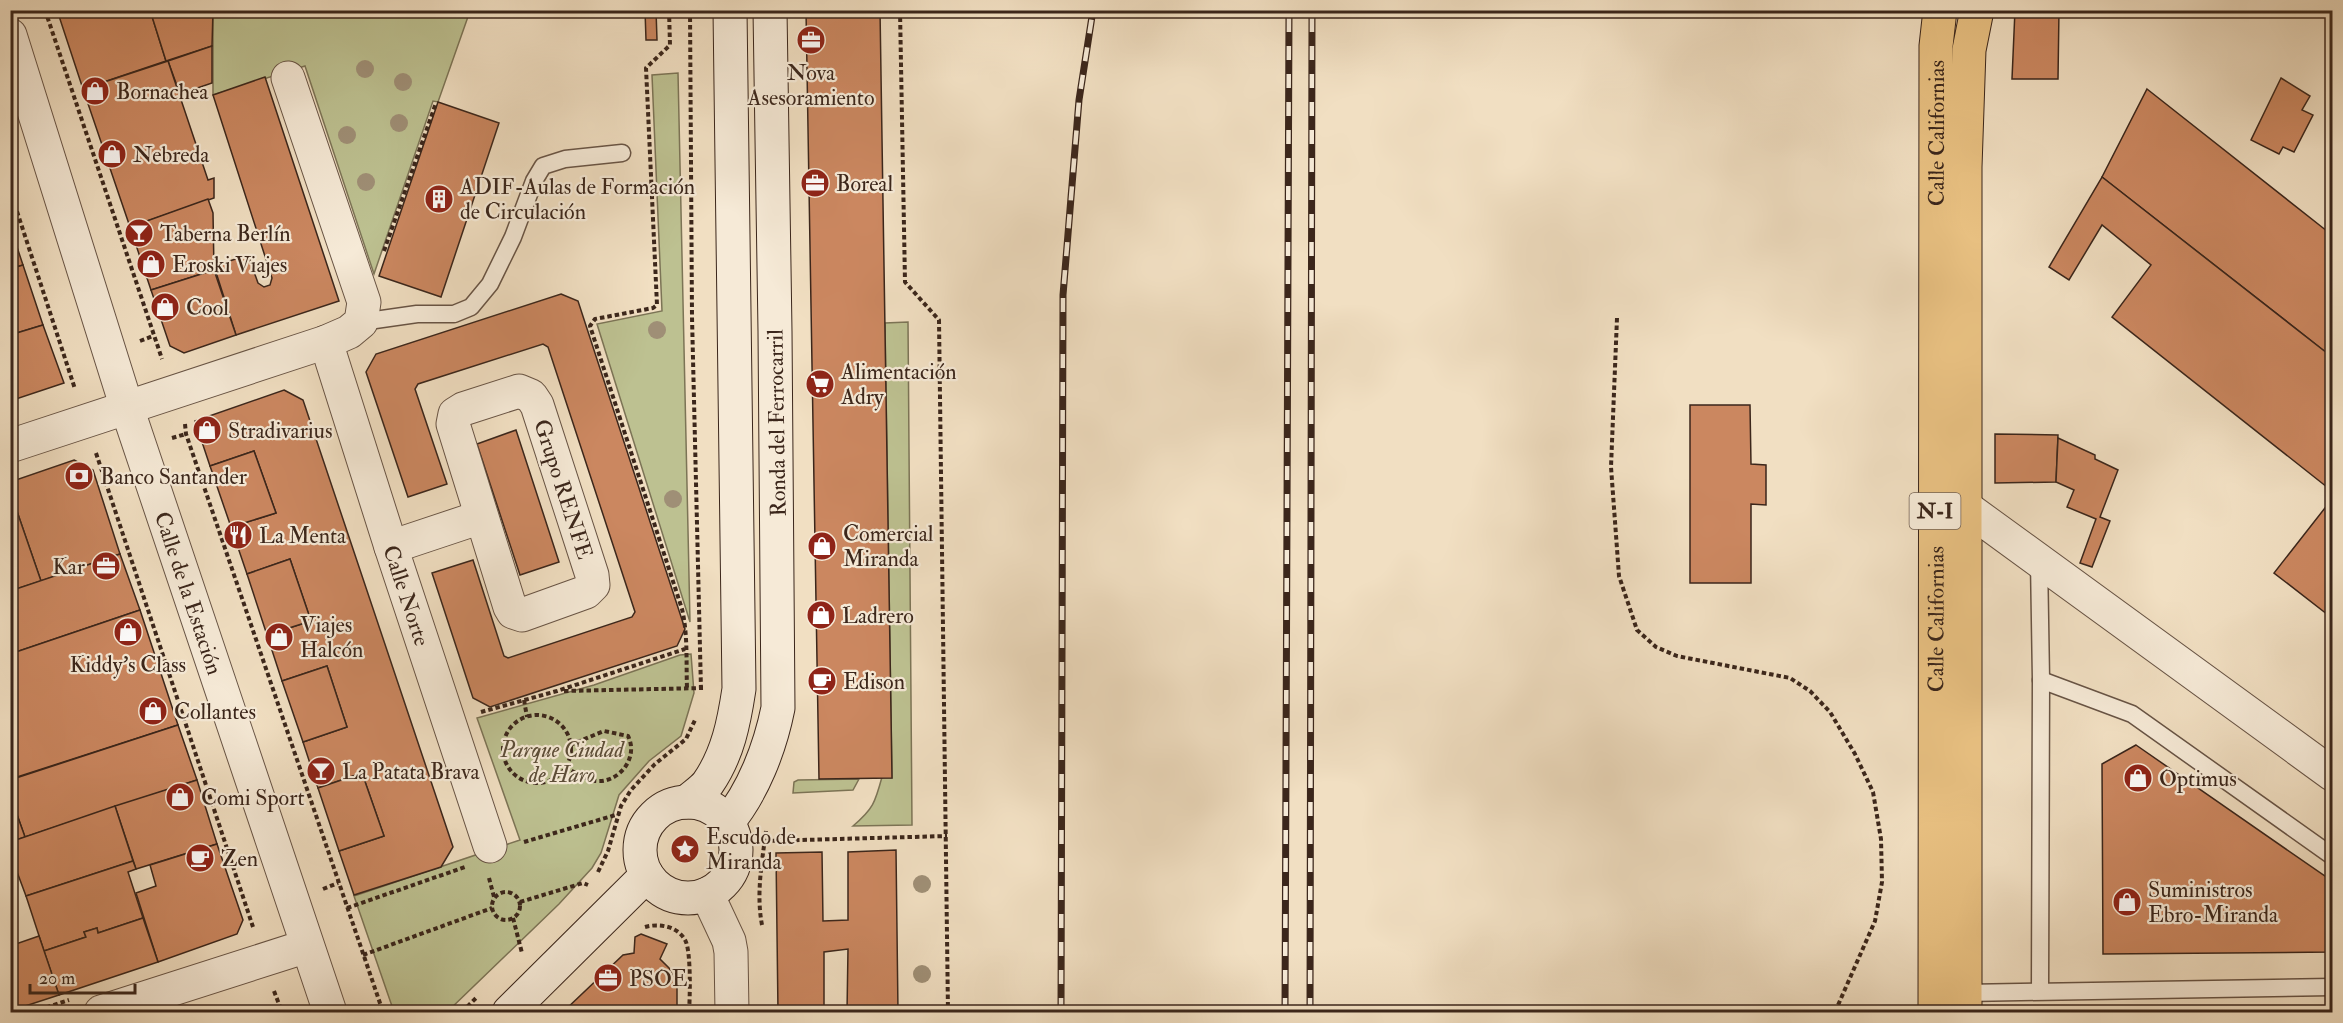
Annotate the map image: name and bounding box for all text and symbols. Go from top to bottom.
office icon: Nova Asesoramiento [795,24,827,56]
place label: Nova Asesoramiento [747,59,874,112]
street label: Calle Californias [1923,60,1951,206]
shop icon: Bornachea [79,75,111,107]
place label: Bornachea [116,78,209,106]
shop icon: Nebreda [96,138,128,170]
place label: Nebreda [133,141,210,169]
office icon: Boreal [799,167,831,199]
place label: Boreal [836,170,893,198]
place label: ADIF-Aulas de Formación de Circulación [459,173,695,226]
building icon: ADIF-Aulas de Formación de Circulación [423,183,455,215]
bar icon: Taberna Berlín [123,217,155,249]
place label: Taberna Berlín [160,220,291,248]
shop icon: Eroski Viajes [135,248,167,280]
place label: Eroski Viajes [172,251,287,279]
shop icon: Cool [149,291,181,323]
place label: Cool [186,294,229,322]
street label: Ronda del Ferrocarril [761,329,793,517]
place label: Alimentación Adry [840,358,957,411]
supermarket icon: Alimentación Adry [804,368,836,400]
shop icon: Stradivarius [191,414,223,446]
street label: Grupo RENFE [526,416,599,563]
place label: Stradivarius [228,417,333,445]
bank icon: Banco Santander [63,460,95,492]
place label: Banco Santander [100,463,248,491]
road number: N-I [1910,493,1960,529]
street label: Calle de la Estación [148,508,229,678]
restaurant icon: La Menta [222,519,254,551]
place label: Comercial Miranda [843,520,934,573]
place label: La Menta [259,522,347,550]
shop icon: Comercial Miranda [806,530,838,562]
street label: Calle Norte [376,542,436,650]
street label: Calle Californias [1922,546,1950,692]
office icon: Kar [90,550,122,582]
place label: Kar [52,553,86,581]
shop icon: Ladrero [805,599,837,631]
place label: Ladrero [842,602,914,630]
place label: Viajes Halcón [300,611,363,664]
shop icon: Kiddy's Class [112,616,144,648]
shop icon: Viajes Halcón [263,621,295,653]
place label: Kiddy's Class [70,651,186,679]
cafe icon: Edison [806,665,838,697]
place label: Edison [843,668,905,696]
shop icon: Collantes [137,695,169,727]
place label: Collantes [174,698,256,726]
park label: Parque Ciudad de Haro [499,736,625,789]
bar icon: La Patata Brava [305,755,337,787]
place label: La Patata Brava [342,758,481,786]
shop icon: Optimus [2122,762,2154,794]
place label: Optimus [2159,765,2237,794]
shop icon: Comi Sport [164,781,196,813]
place label: Comi Sport [201,784,305,813]
place label: Escudo de Miranda [706,823,796,876]
place icon: Escudo de Miranda [669,833,701,865]
cafe icon: Zen [184,842,216,874]
place label: Zen [221,845,258,873]
place label: Suministros Ebro-Miranda [2148,876,2279,929]
shop icon: Suministros Ebro-Miranda [2111,886,2143,918]
scale bar [30,957,135,995]
office icon: PSOE [592,962,624,994]
place label: PSOE [629,965,688,993]
text: 20 m [39,967,75,990]

